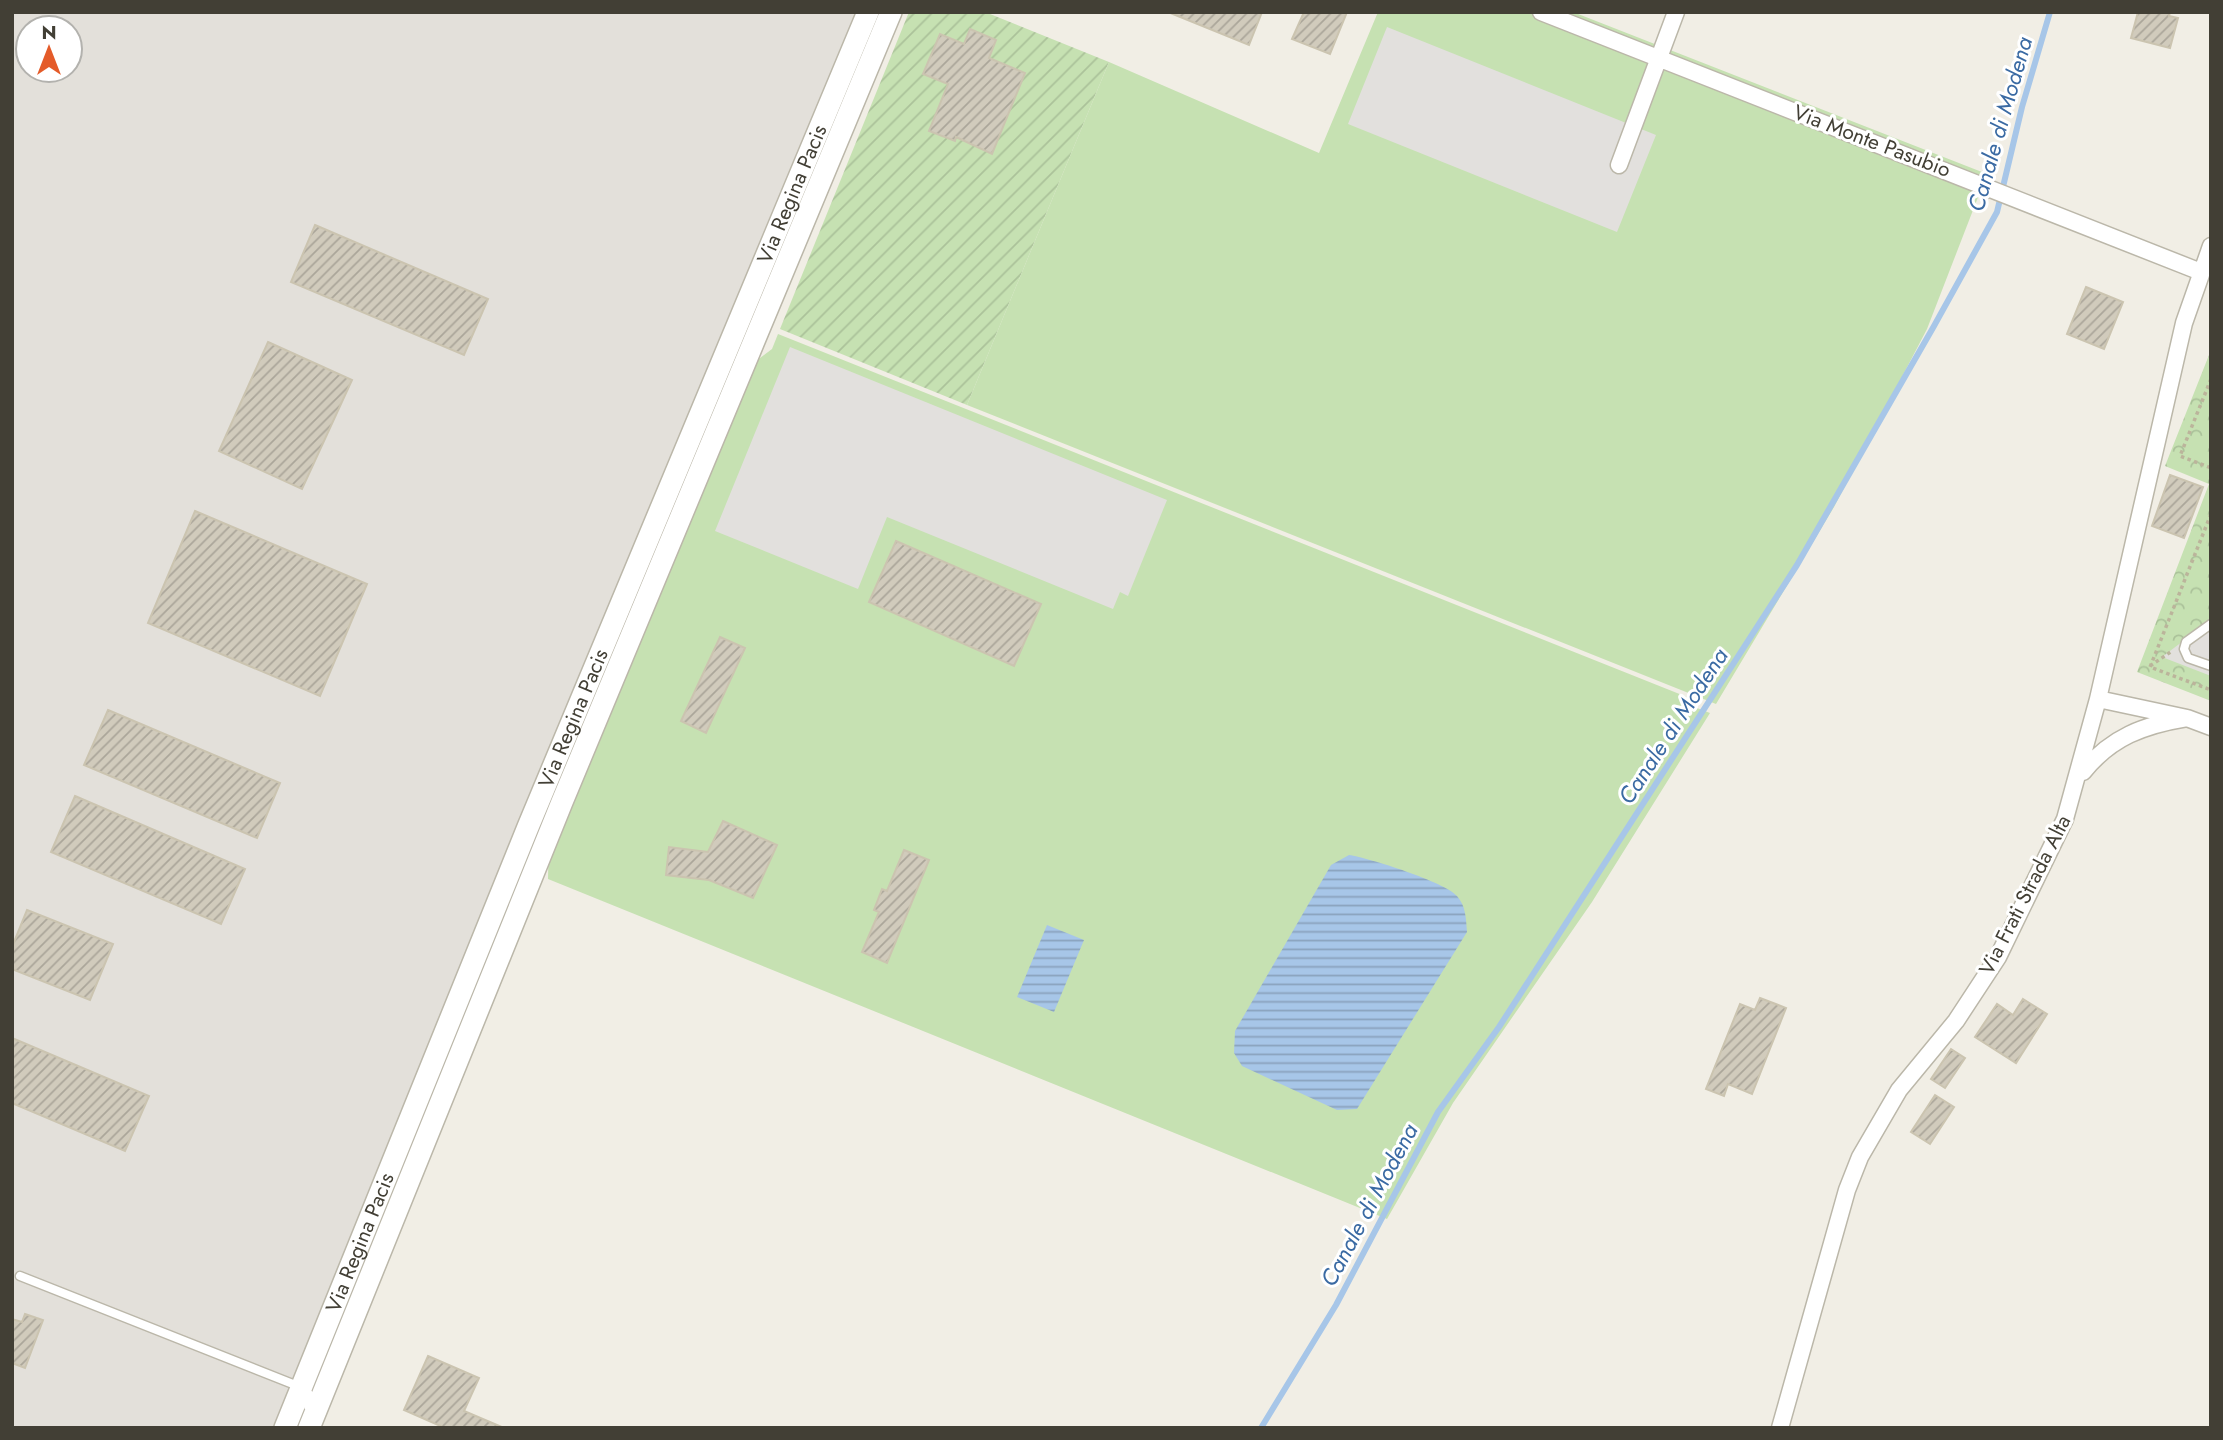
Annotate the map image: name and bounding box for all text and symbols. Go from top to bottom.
north arrow [14,14,84,84]
text: N [41,19,57,46]
water label: Canale di Modena [1959,32,2041,215]
street label: Via Monte Pasubio [1789,97,1955,185]
street label: Via Regina Pacis [750,120,834,268]
water label: Canale di Modena [1610,641,1737,811]
street label: Via Regina Pacis [531,644,616,793]
street label: Via Frati Strada Alta [1972,810,2078,980]
water label: Canale di Modena [1312,1117,1426,1293]
street label: Via Regina Pacis [318,1168,402,1317]

